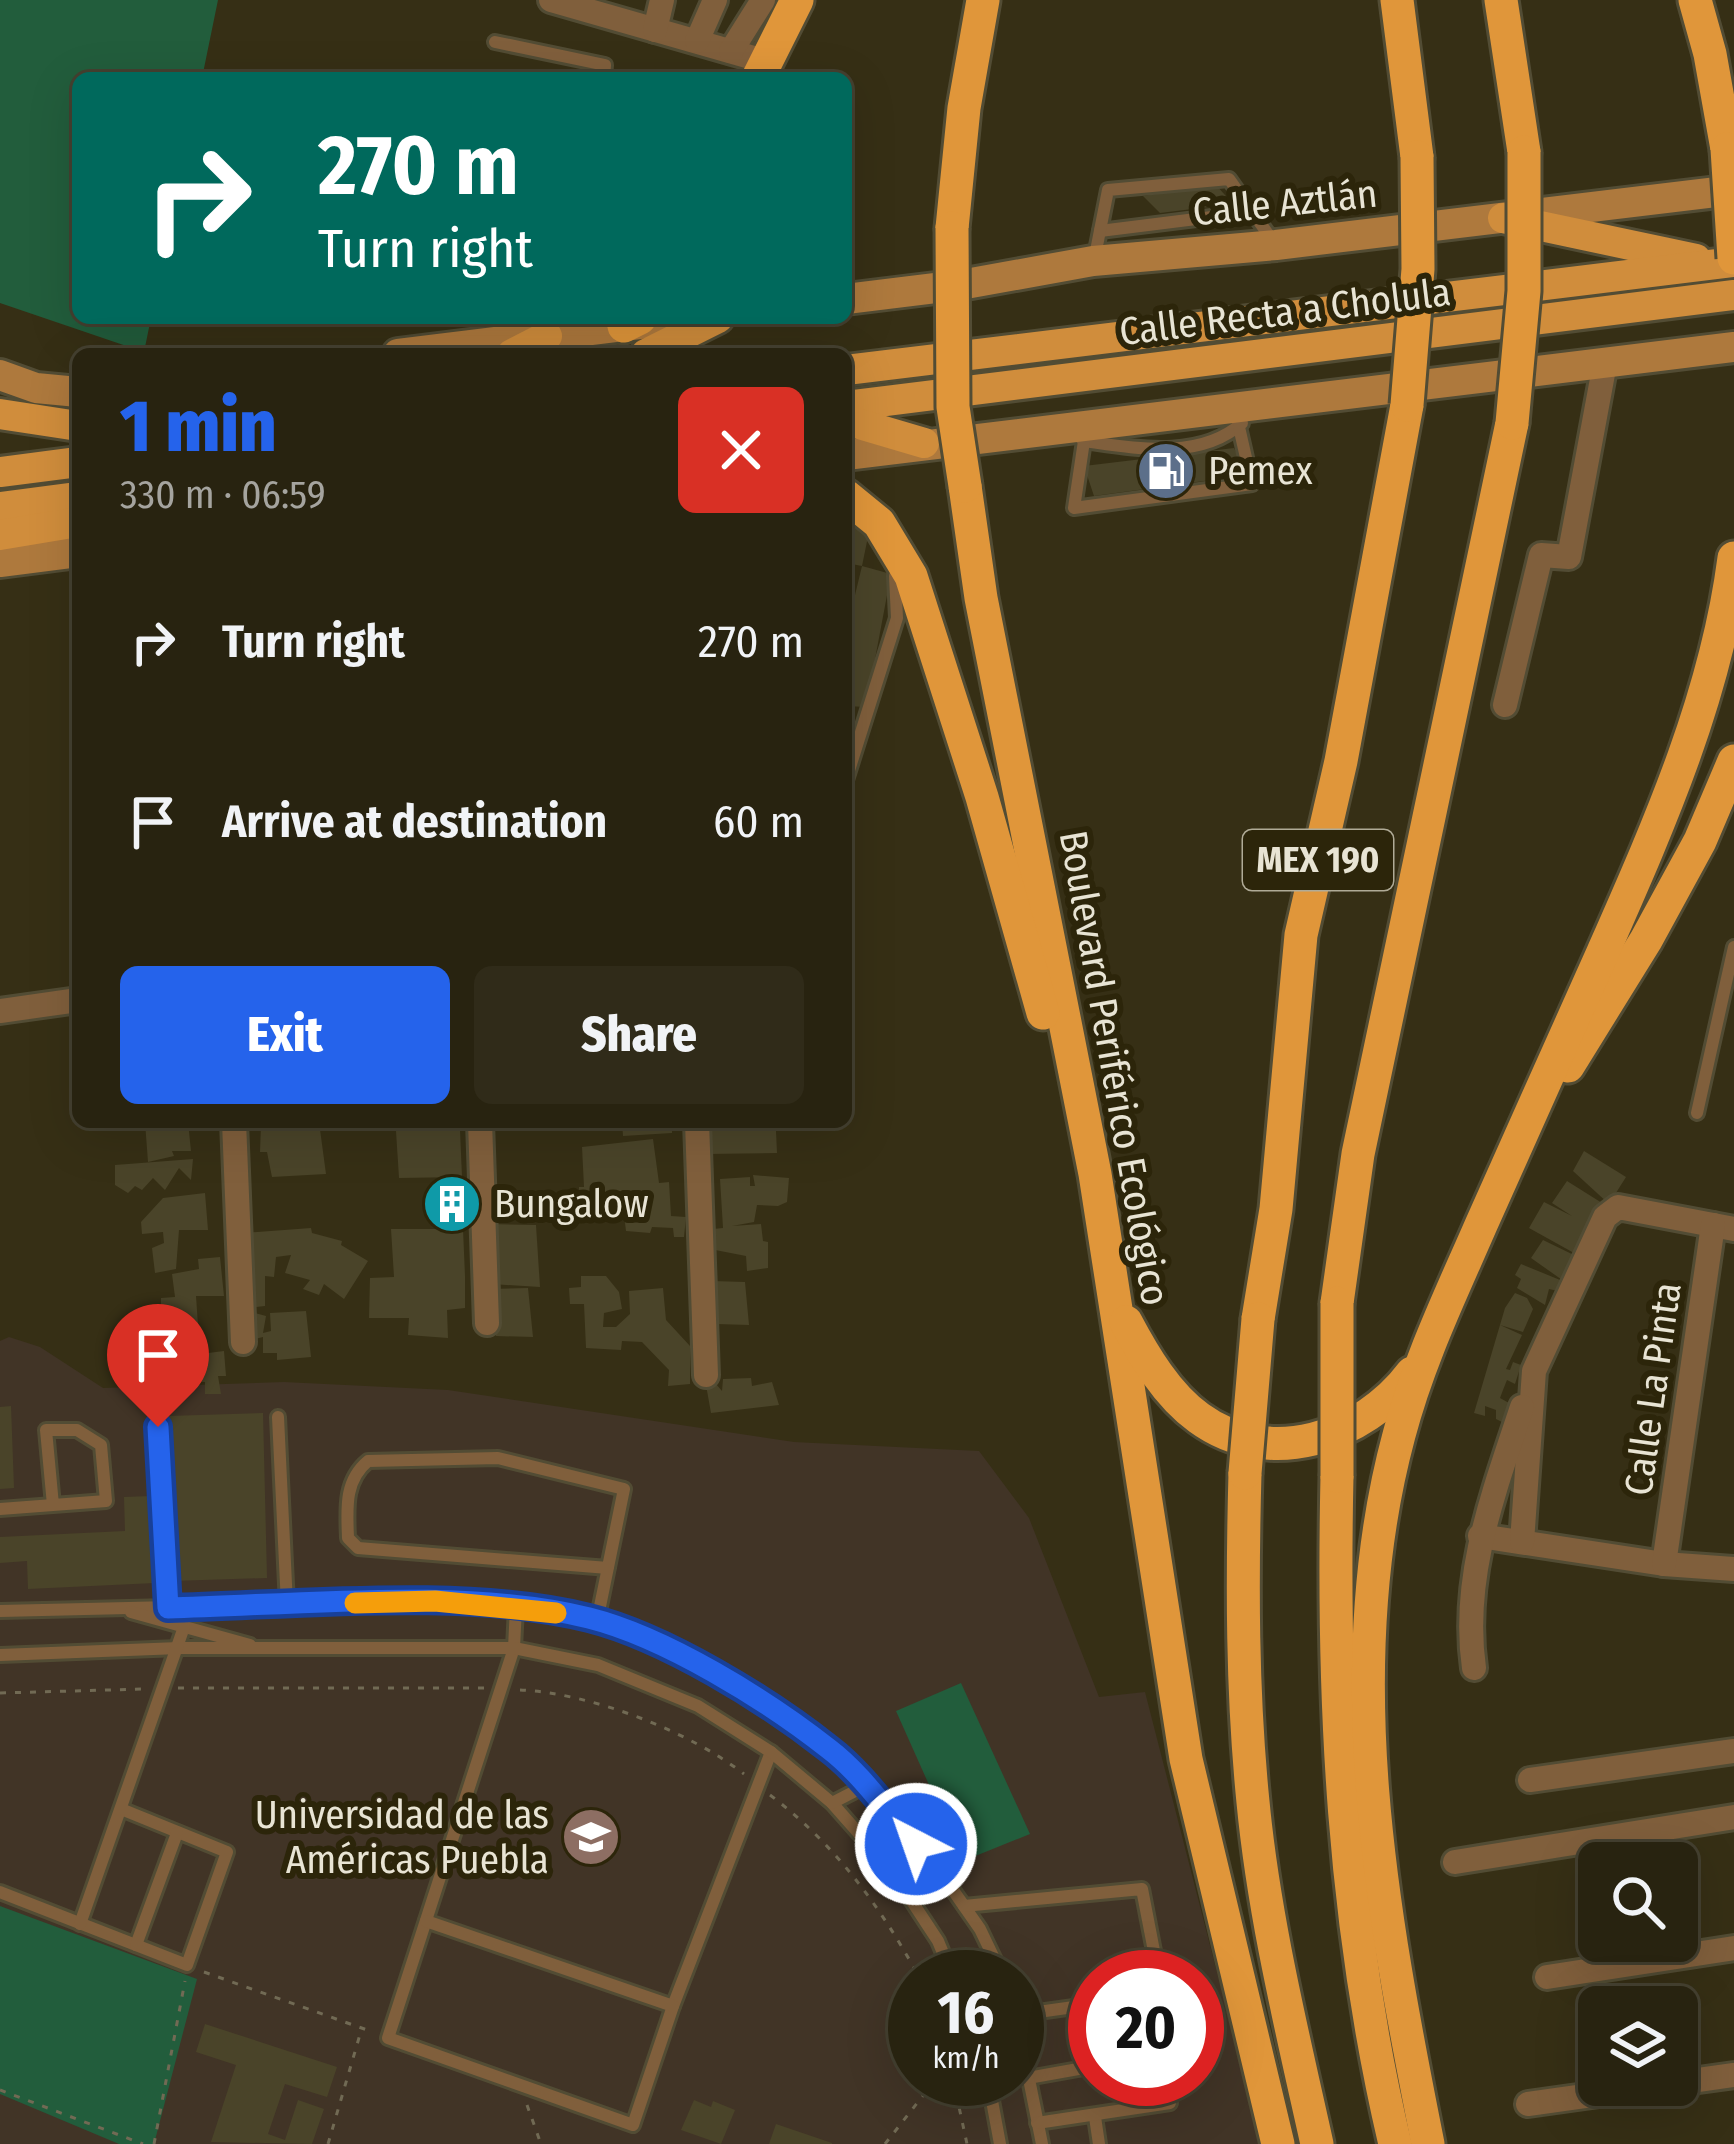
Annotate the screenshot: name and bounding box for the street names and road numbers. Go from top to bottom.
street label: Calle Aztlán [1191,170,1379,236]
street label: Calle Recta a Cholula [1117,269,1453,355]
street label: Boulevard Periférico Ecológico [1050,827,1178,1309]
road number: MEX 190 [1243,830,1393,890]
street label: Calle La Pinta [1615,1280,1691,1498]

